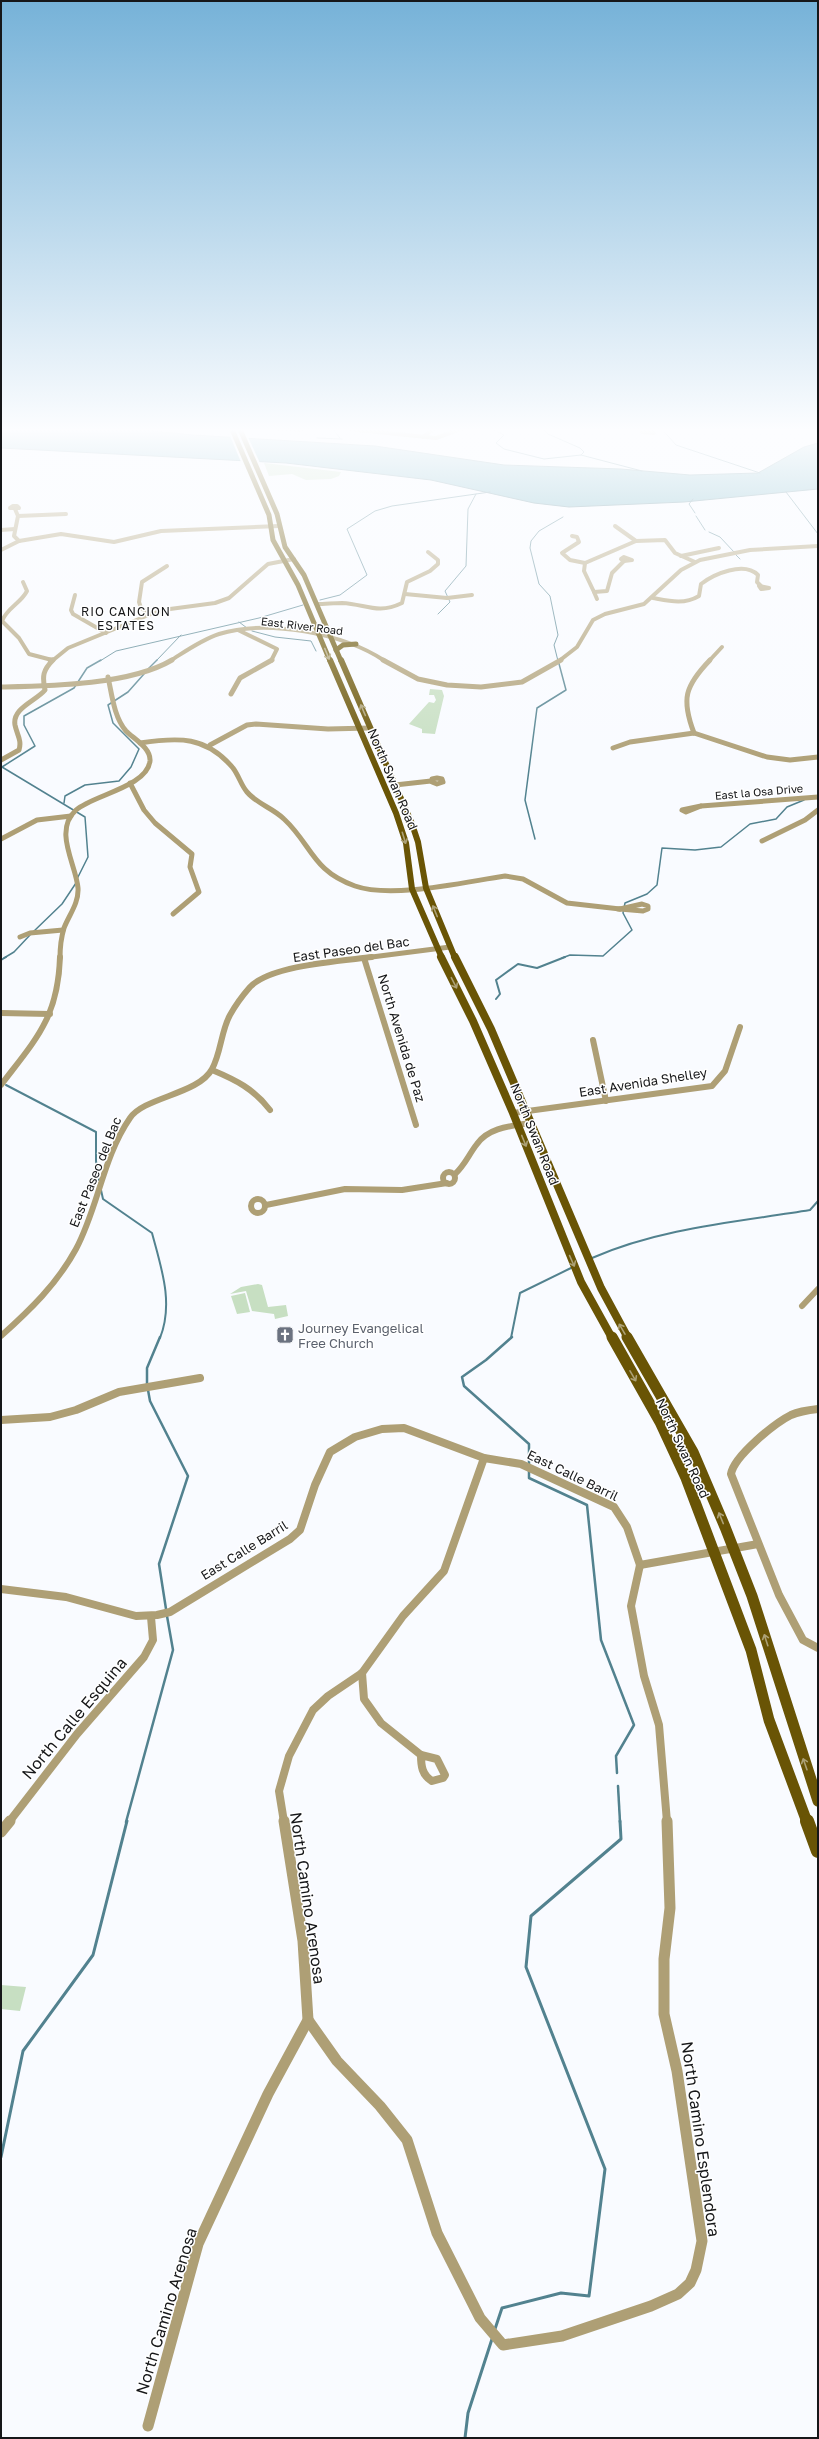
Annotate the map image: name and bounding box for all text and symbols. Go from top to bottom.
district label: RIO CANCION ESTATES [81,604,171,633]
street label: East River Road [260,614,344,637]
one-way arrow [324,647,332,659]
one-way arrow [358,705,366,717]
street label: North Swan Road [364,726,422,832]
street label: East la Osa Drive [714,781,804,802]
one-way arrow [401,832,408,845]
one-way arrow [431,905,439,917]
street label: East Paseo del Bac [292,933,410,965]
street label: North Avenida de Paz [375,972,429,1104]
one-way arrow [451,977,458,989]
street label: East Avenida Shelley [578,1064,709,1100]
street label: North Swan Road [507,1081,563,1187]
street label: East Paseo del Bac [66,1114,124,1230]
one-way arrow [520,1134,528,1146]
one-way arrow [569,1255,576,1267]
place label: Journey Evangelical Free Church [298,1320,424,1351]
one-way arrow [618,1323,626,1335]
church icon: Journey Evangelical Free Church [275,1325,295,1345]
one-way arrow [629,1370,637,1382]
street label: North Swan Road [653,1396,713,1500]
street label: East Calle Barril [525,1446,621,1504]
one-way arrow [716,1513,724,1525]
street label: East Calle Barril [198,1517,290,1583]
one-way arrow [762,1634,770,1646]
street label: North Calle Esquina [17,1653,131,1783]
one-way arrow [800,1758,808,1770]
street label: North Camino Arenosa [286,1811,330,1985]
street label: North Camino Esplendora [677,2040,725,2238]
street label: North Camino Arenosa [131,2225,201,2397]

